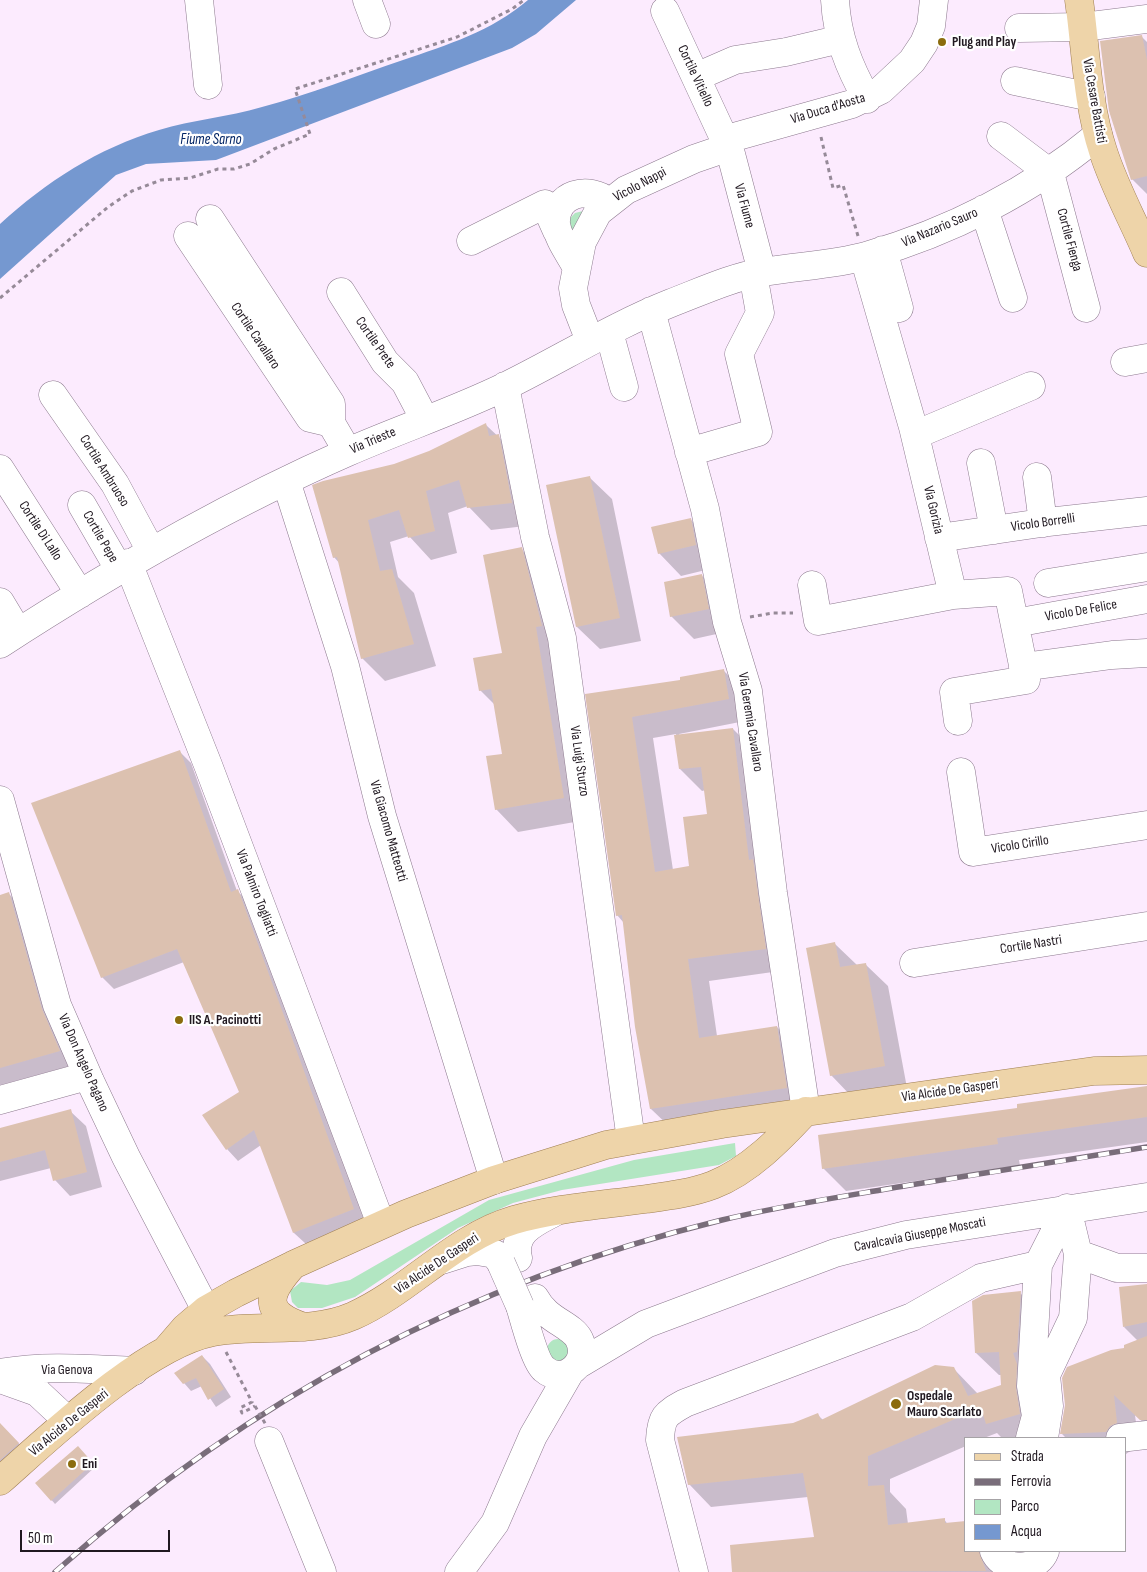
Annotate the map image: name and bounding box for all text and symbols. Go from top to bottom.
place label: Plug and Play [952,34,1016,50]
marker: Plug and Play [936,36,948,48]
street label: Cortile Vitiello [673,42,717,110]
street label: Via Cesare Battisti [1078,57,1110,145]
street label: Via Duca d'Aosta [789,90,867,128]
water label: Fiume Sarno [180,131,242,149]
street label: Vicolo Nappi [611,164,669,206]
street label: Via Fiume [730,182,758,230]
street label: Via Nazario Sauro [899,204,981,252]
street label: Cortile Fienga [1053,207,1085,273]
street label: Cortile Cavallaro [227,300,283,372]
street label: Cortile Prete [351,314,399,372]
street label: Via Trieste [348,424,398,458]
street label: Cortile Ambruoso [75,432,133,510]
street label: Via Gorizia [919,484,947,536]
street label: Cortile Di Lallo [15,498,65,564]
street label: Cortile Pepe [78,508,122,566]
street label: Vicolo Borrelli [1010,510,1076,536]
street label: Vicolo De Felice [1044,596,1118,626]
street label: Via Geremia Cavallaro [734,671,766,773]
street label: Via Luigi Sturzo [566,724,592,798]
street label: Via Giacomo Matteotti [366,778,410,884]
street label: Vicolo Cirillo [990,832,1050,858]
street label: Via Palmiro Togliatti [232,847,280,939]
street label: Cortile Nastri [999,932,1063,958]
street label: Via Don Angelo Pagano [54,1012,112,1114]
place label: IIS A. Pacinotti [189,1012,261,1028]
marker: IIS A. Pacinotti [173,1014,185,1026]
street label: Via Alcide De Gasperi [901,1076,999,1106]
street label: Cavalcavia Giuseppe Moscati [853,1214,987,1256]
street label: Via Alcide De Gasperi [392,1230,482,1298]
street label: Via Genova [41,1362,93,1378]
street label: Via Alcide De Gasperi [26,1386,112,1460]
place label: Ospedale Mauro Scarlato [907,1388,982,1420]
marker: Ospedale Mauro Scarlato [889,1397,903,1411]
legend [964,1437,1127,1552]
text: Strada [1011,1447,1044,1466]
place label: Eni [82,1456,97,1472]
marker: Eni [66,1458,78,1470]
text: Ferrovia [1011,1472,1051,1491]
text: Parco [1011,1497,1039,1516]
scale bar [22,1520,172,1552]
text: Acqua [1011,1522,1042,1541]
text: 50 m [28,1529,53,1548]

